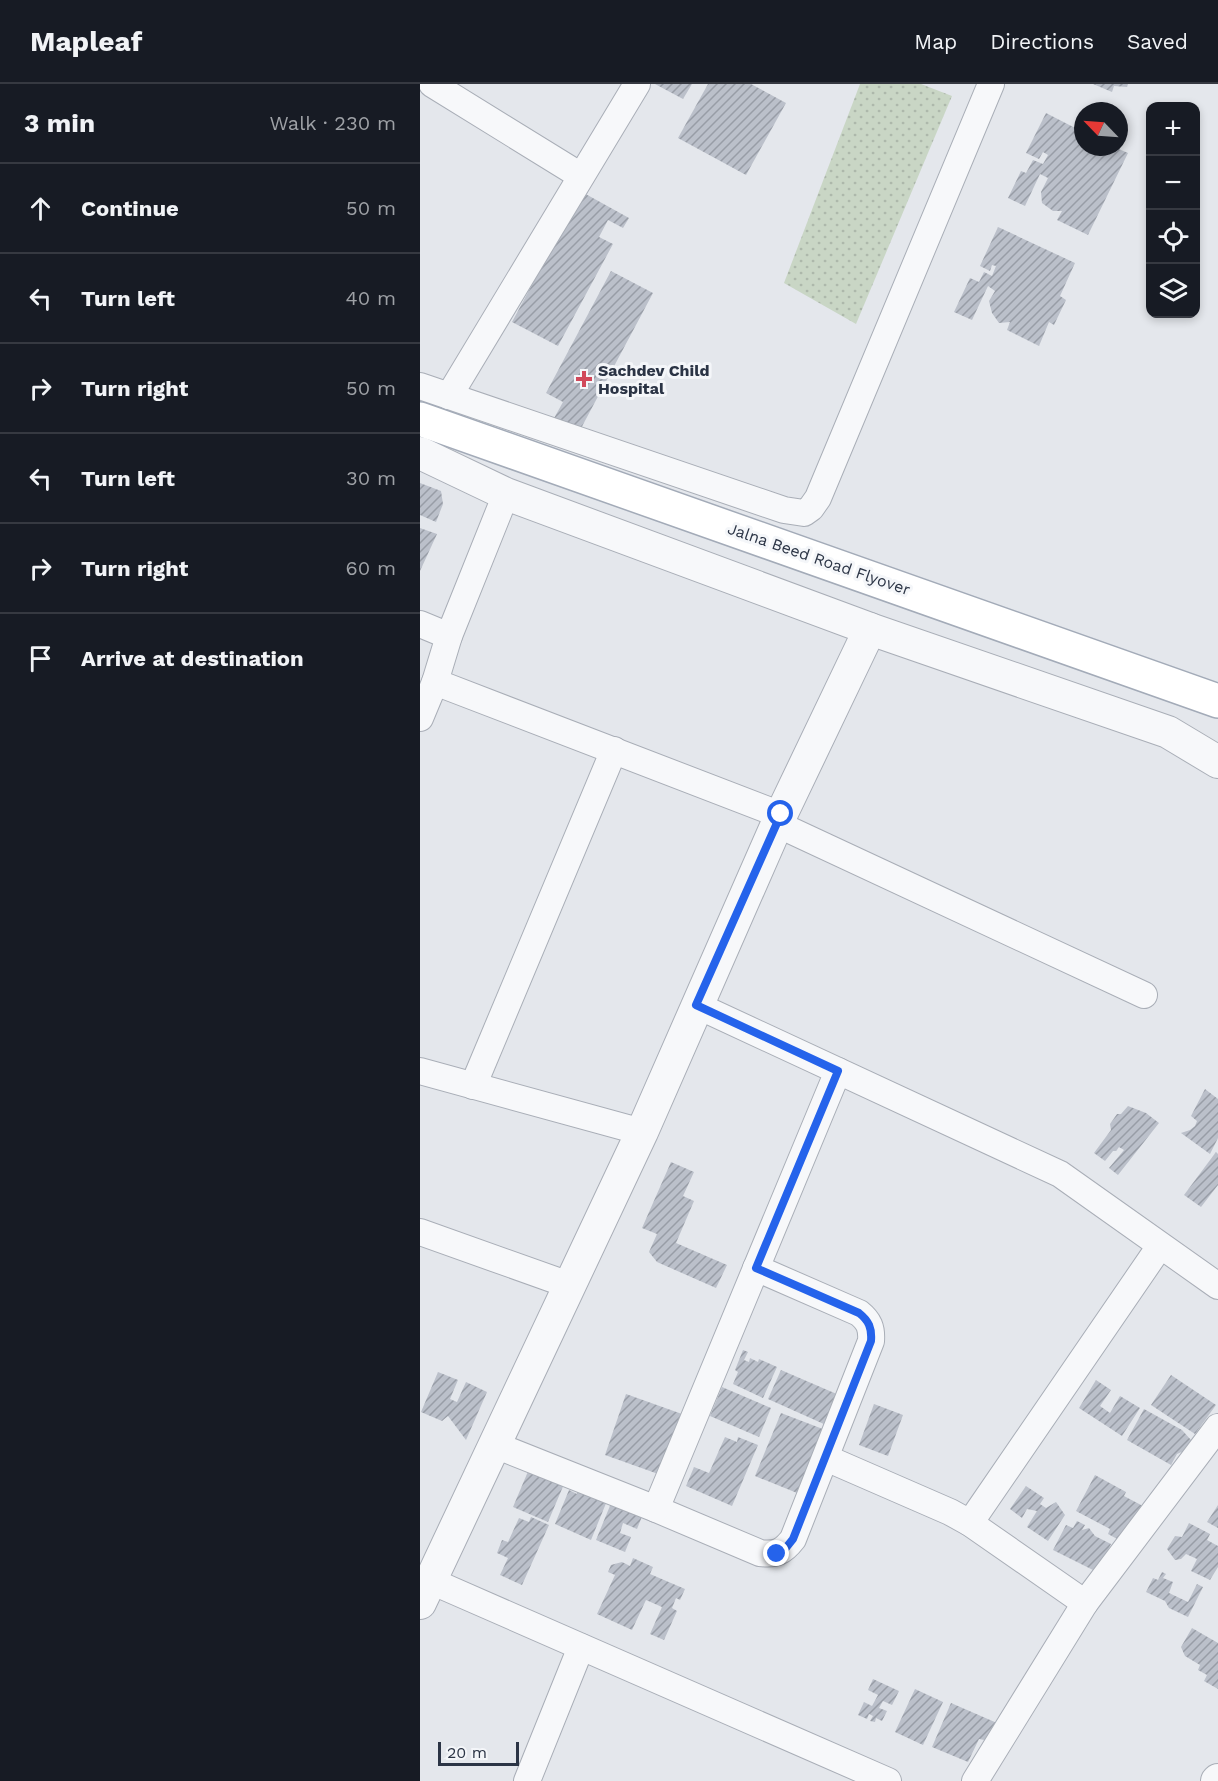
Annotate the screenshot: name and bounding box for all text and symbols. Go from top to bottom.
text: Mapleaf [30,25,142,58]
text: Map [914,29,957,54]
text: Directions [990,29,1094,54]
text: Saved [1127,29,1188,54]
north arrow [1074,102,1128,156]
map controls [1146,102,1200,318]
button: + [1146,102,1200,156]
text: 3 min [24,108,95,138]
text: Walk · 230 m [269,111,396,135]
button: − [1146,156,1200,210]
icon: ahead [24,192,57,225]
text: Continue [81,196,179,221]
text: 50 m [346,196,396,220]
button: locate [1146,210,1200,264]
button: layers [1146,264,1200,318]
icon: left [24,282,57,315]
text: Turn left [81,286,175,311]
text: 40 m [345,286,396,310]
place label: Sachdev Child Hospital [598,361,709,398]
marker: Sachdev Child Hospital [575,370,593,388]
icon: right [24,372,57,405]
text: Turn right [81,376,188,401]
text: 50 m [346,376,396,400]
icon: left [24,462,57,495]
text: Turn left [81,466,175,491]
text: 30 m [346,466,396,490]
street label: Jalna Beed Road Flyover [725,519,913,599]
icon: right [24,552,57,585]
text: Turn right [81,556,188,581]
text: 60 m [346,556,396,580]
icon: arrive [24,642,57,675]
text: Arrive at destination [81,646,304,671]
route start [767,800,793,826]
route end [763,1540,789,1566]
scale bar [438,1739,519,1766]
text: 20 m [447,1743,487,1762]

